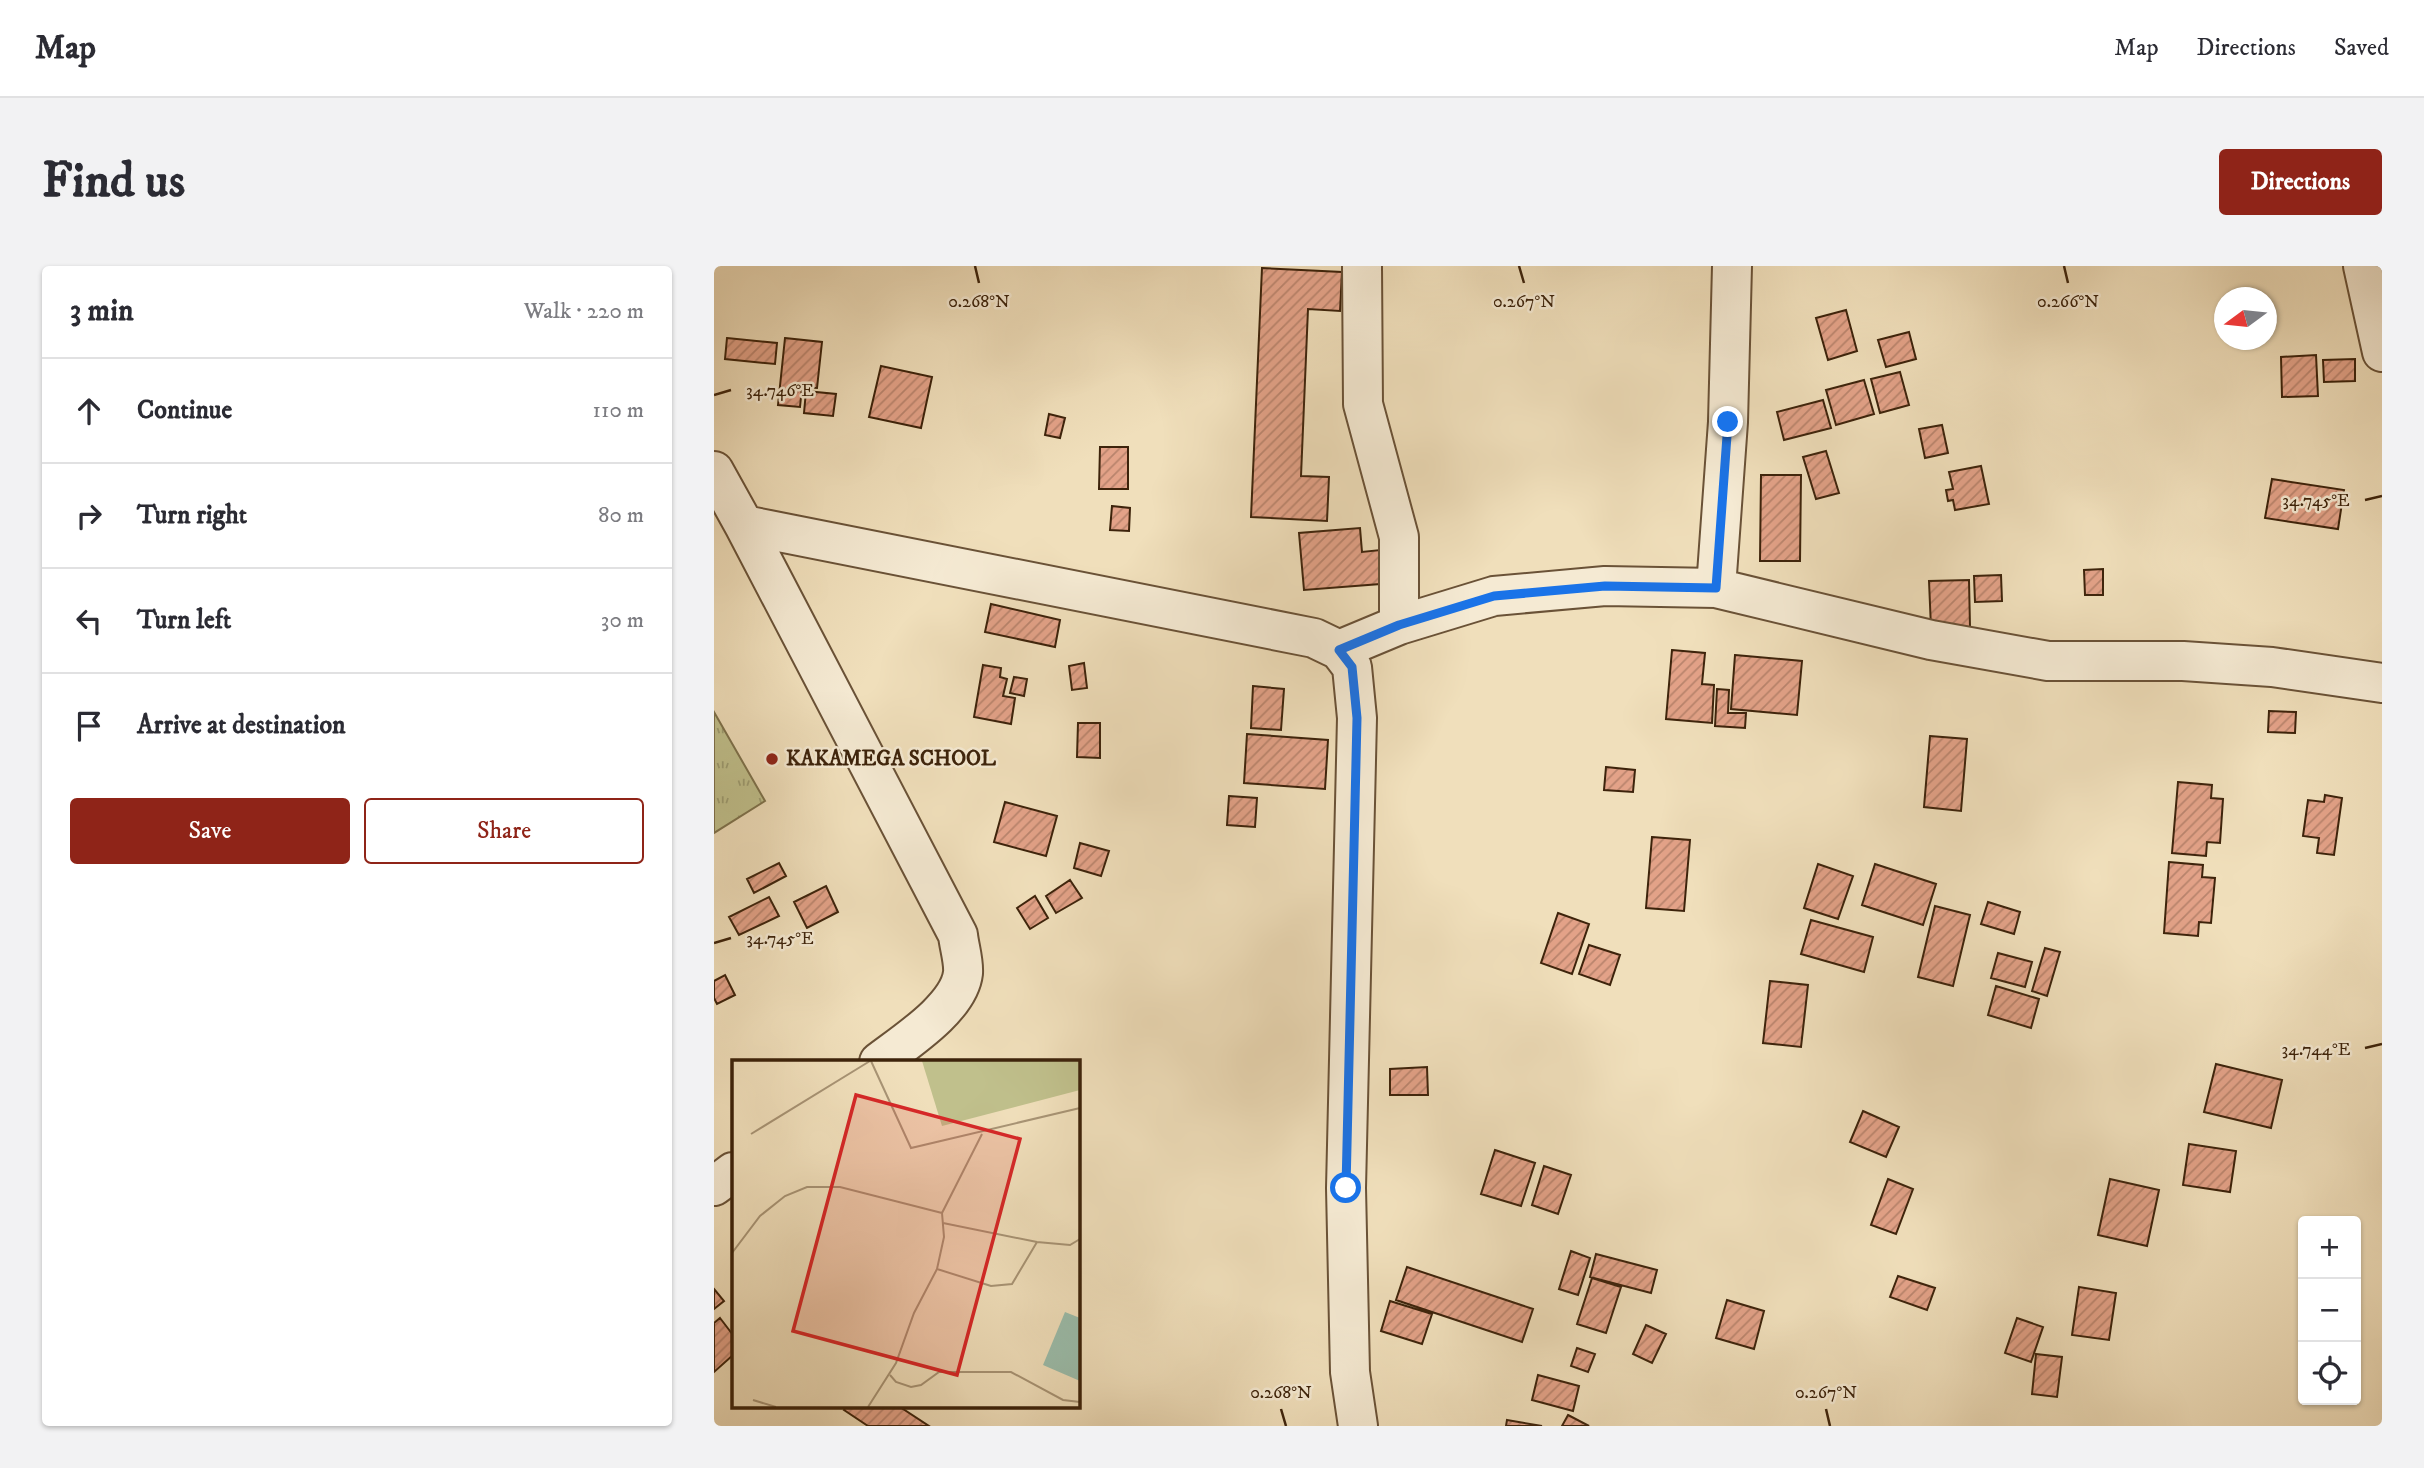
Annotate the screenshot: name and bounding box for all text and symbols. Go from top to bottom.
text: Map [35,28,96,69]
text: Map [2114,33,2159,63]
text: Directions [2197,33,2296,63]
text: Saved [2334,33,2389,63]
button: Directions [2219,149,2382,215]
text: Find us [42,151,185,213]
north arrow [2214,287,2277,350]
text: 0.268°N [948,291,1010,313]
text: 0.267°N [1493,291,1555,313]
text: 0.266°N [2037,291,2099,313]
text: 3 min [70,293,134,330]
text: Walk · 220 m [524,297,644,326]
text: 34.746°E [746,380,814,402]
icon: ahead [70,392,108,430]
text: Continue [137,394,232,427]
text: 110 m [593,396,644,425]
route end [1712,406,1743,437]
text: 34.745°E [2282,490,2350,512]
icon: right [70,497,108,535]
text: Turn right [137,499,247,532]
text: 80 m [598,501,644,530]
icon: left [70,602,108,640]
text: Turn left [137,604,231,637]
text: 30 m [601,606,644,635]
icon: arrive [70,707,108,745]
text: Arrive at destination [137,709,346,742]
place label: KAKAMEGA SCHOOL [786,746,997,772]
marker: KAKAMEGA SCHOOL [764,751,780,767]
button: Save [70,798,350,864]
button: Share [364,798,644,864]
text: 34.745°E [746,928,814,950]
text: 34.744°E [2281,1039,2351,1061]
inset map [732,1060,1080,1408]
route start [1330,1172,1361,1203]
map controls [2298,1216,2361,1405]
button: + [2298,1216,2361,1279]
button: − [2298,1279,2361,1342]
button: locate [2298,1342,2361,1405]
text: 0.268°N [1250,1382,1312,1404]
text: 0.267°N [1795,1382,1857,1404]

